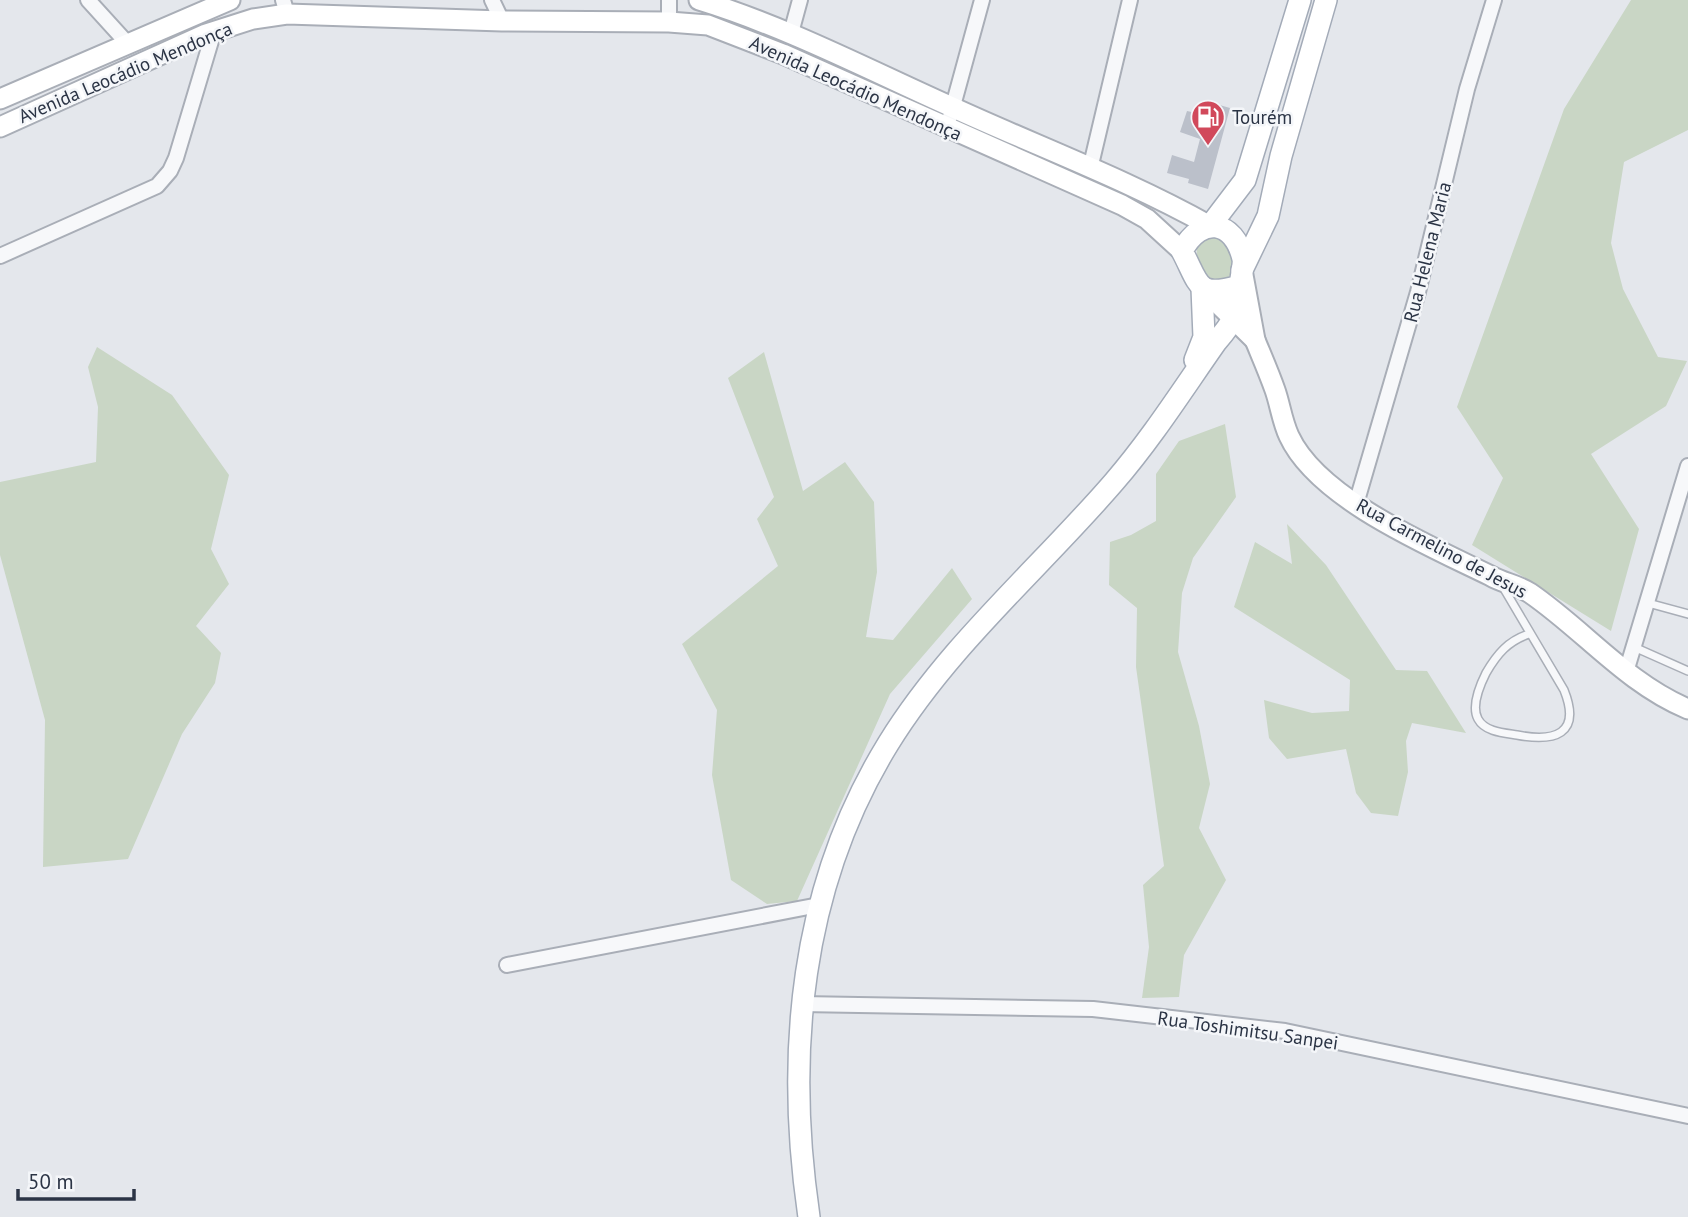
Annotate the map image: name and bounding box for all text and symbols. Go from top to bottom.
street label: Avenida Leocádio Mendonça [14,16,236,128]
street label: Avenida Leocádio Mendonça [746,30,966,146]
fuel station icon: Tourém [1189,98,1227,147]
place label: Tourém [1232,105,1292,129]
street label: Rua Helena Maria [1398,179,1456,325]
street label: Rua Carmelino de Jesus [1352,493,1532,603]
street label: Rua Toshimitsu Sanpei [1156,1005,1340,1055]
scale bar [18,1158,133,1202]
text: 50 m [28,1168,74,1195]

